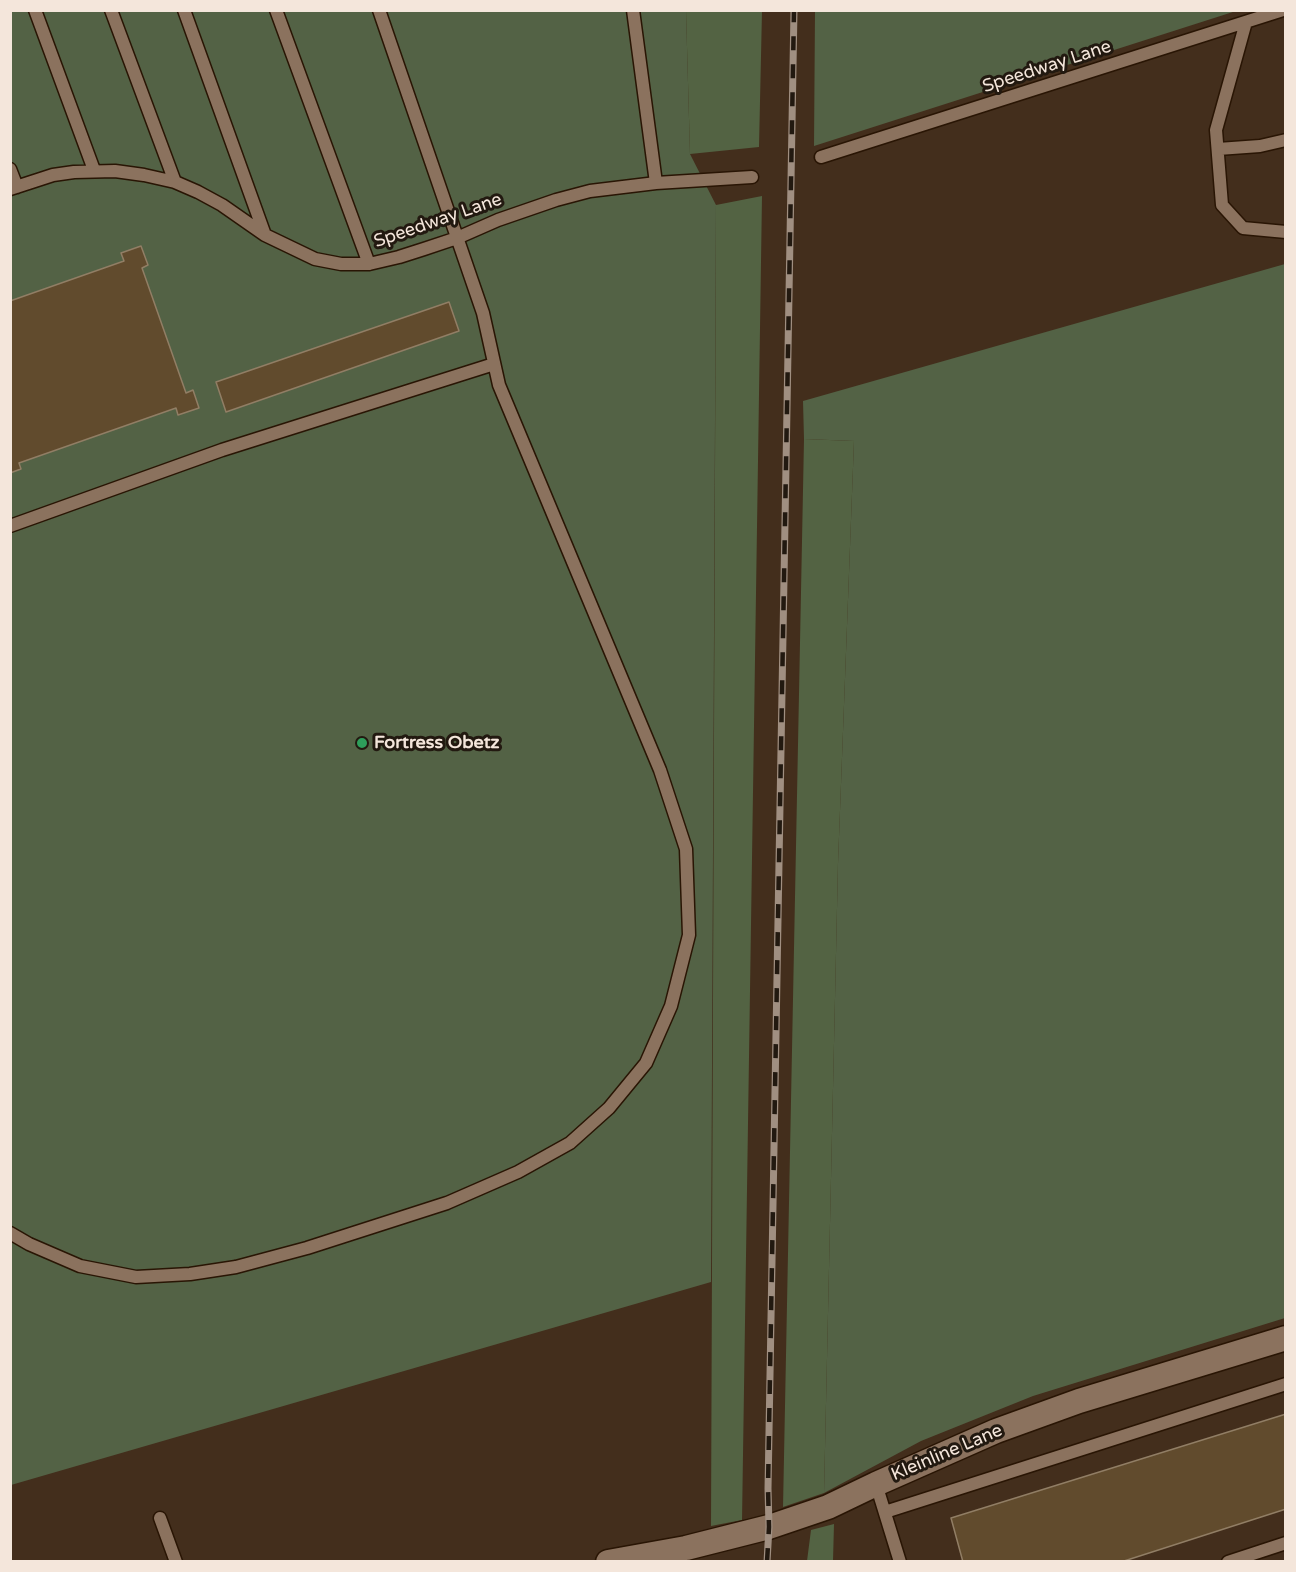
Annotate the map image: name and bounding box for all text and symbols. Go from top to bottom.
street label: Speedway Lane [980,36,1114,98]
street label: Speedway Lane [371,189,505,253]
place label: Fortress Obetz [374,732,500,754]
marker: Fortress Obetz [355,736,369,750]
street label: Kleinline Lane [888,1420,1006,1486]

